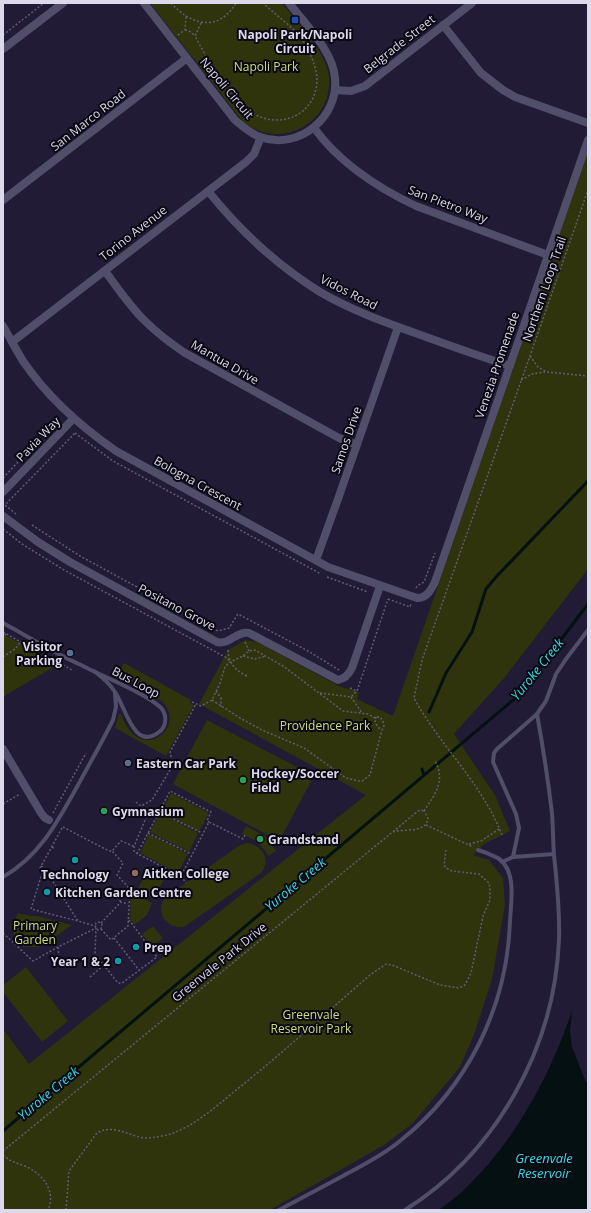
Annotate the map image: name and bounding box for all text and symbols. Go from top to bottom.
street label: Belgrade Street [360,11,438,77]
marker: Napoli Park/Napoli Circuit [290,15,300,25]
place label: Napoli Park/Napoli Circuit [238,26,352,57]
street label: Napoli Circuit [196,54,258,122]
park label: Napoli Park [234,58,299,75]
street label: San Marco Road [47,85,129,155]
street label: San Pietro Way [406,181,491,227]
street label: Torino Avenue [96,201,170,265]
street label: Northern Loop Trail [518,234,570,344]
street label: Vidos Road [317,270,381,314]
street label: Venezia Promenade [471,309,523,421]
street label: Mantua Drive [188,336,262,388]
street label: Samos Drive [327,404,365,476]
street label: Pavia Way [12,412,64,465]
street label: Bologna Crescent [151,452,245,514]
street label: Positano Grove [135,579,219,635]
water label: Yuroke Creek [506,634,568,704]
place label: Visitor Parking [16,638,63,669]
marker: Visitor Parking [65,648,75,658]
street label: Bus Loop [109,662,163,702]
park label: Providence Park [280,717,371,734]
place label: Eastern Car Park [136,755,236,772]
marker: Eastern Car Park [123,758,133,768]
place label: Hockey/Soccer Field [251,765,340,796]
marker: Hockey/Soccer Field [238,775,248,785]
place label: Gymnasium [112,803,184,820]
marker: Gymnasium [99,806,109,816]
place label: Grandstand [268,831,339,848]
marker: Grandstand [255,834,265,844]
water label: Yuroke Creek [261,853,330,915]
marker: Technology [70,855,80,865]
place label: Aitken College [143,865,229,882]
place label: Technology [41,866,109,883]
marker: Aitken College [130,868,140,878]
place label: Kitchen Garden Centre [55,884,191,901]
marker: Kitchen Garden Centre [42,887,52,897]
park label: Primary Garden [13,917,58,948]
street label: Greenvale Park Drive [168,918,270,1006]
place label: Prep [144,939,172,956]
marker: Prep [131,942,141,952]
place label: Year 1 & 2 [51,953,110,970]
marker: Year 1 & 2 [113,956,123,966]
park label: Greenvale Reservoir Park [271,1006,352,1037]
water label: Yuroke Creek [14,1062,83,1124]
water label: Greenvale Reservoir [515,1149,573,1182]

